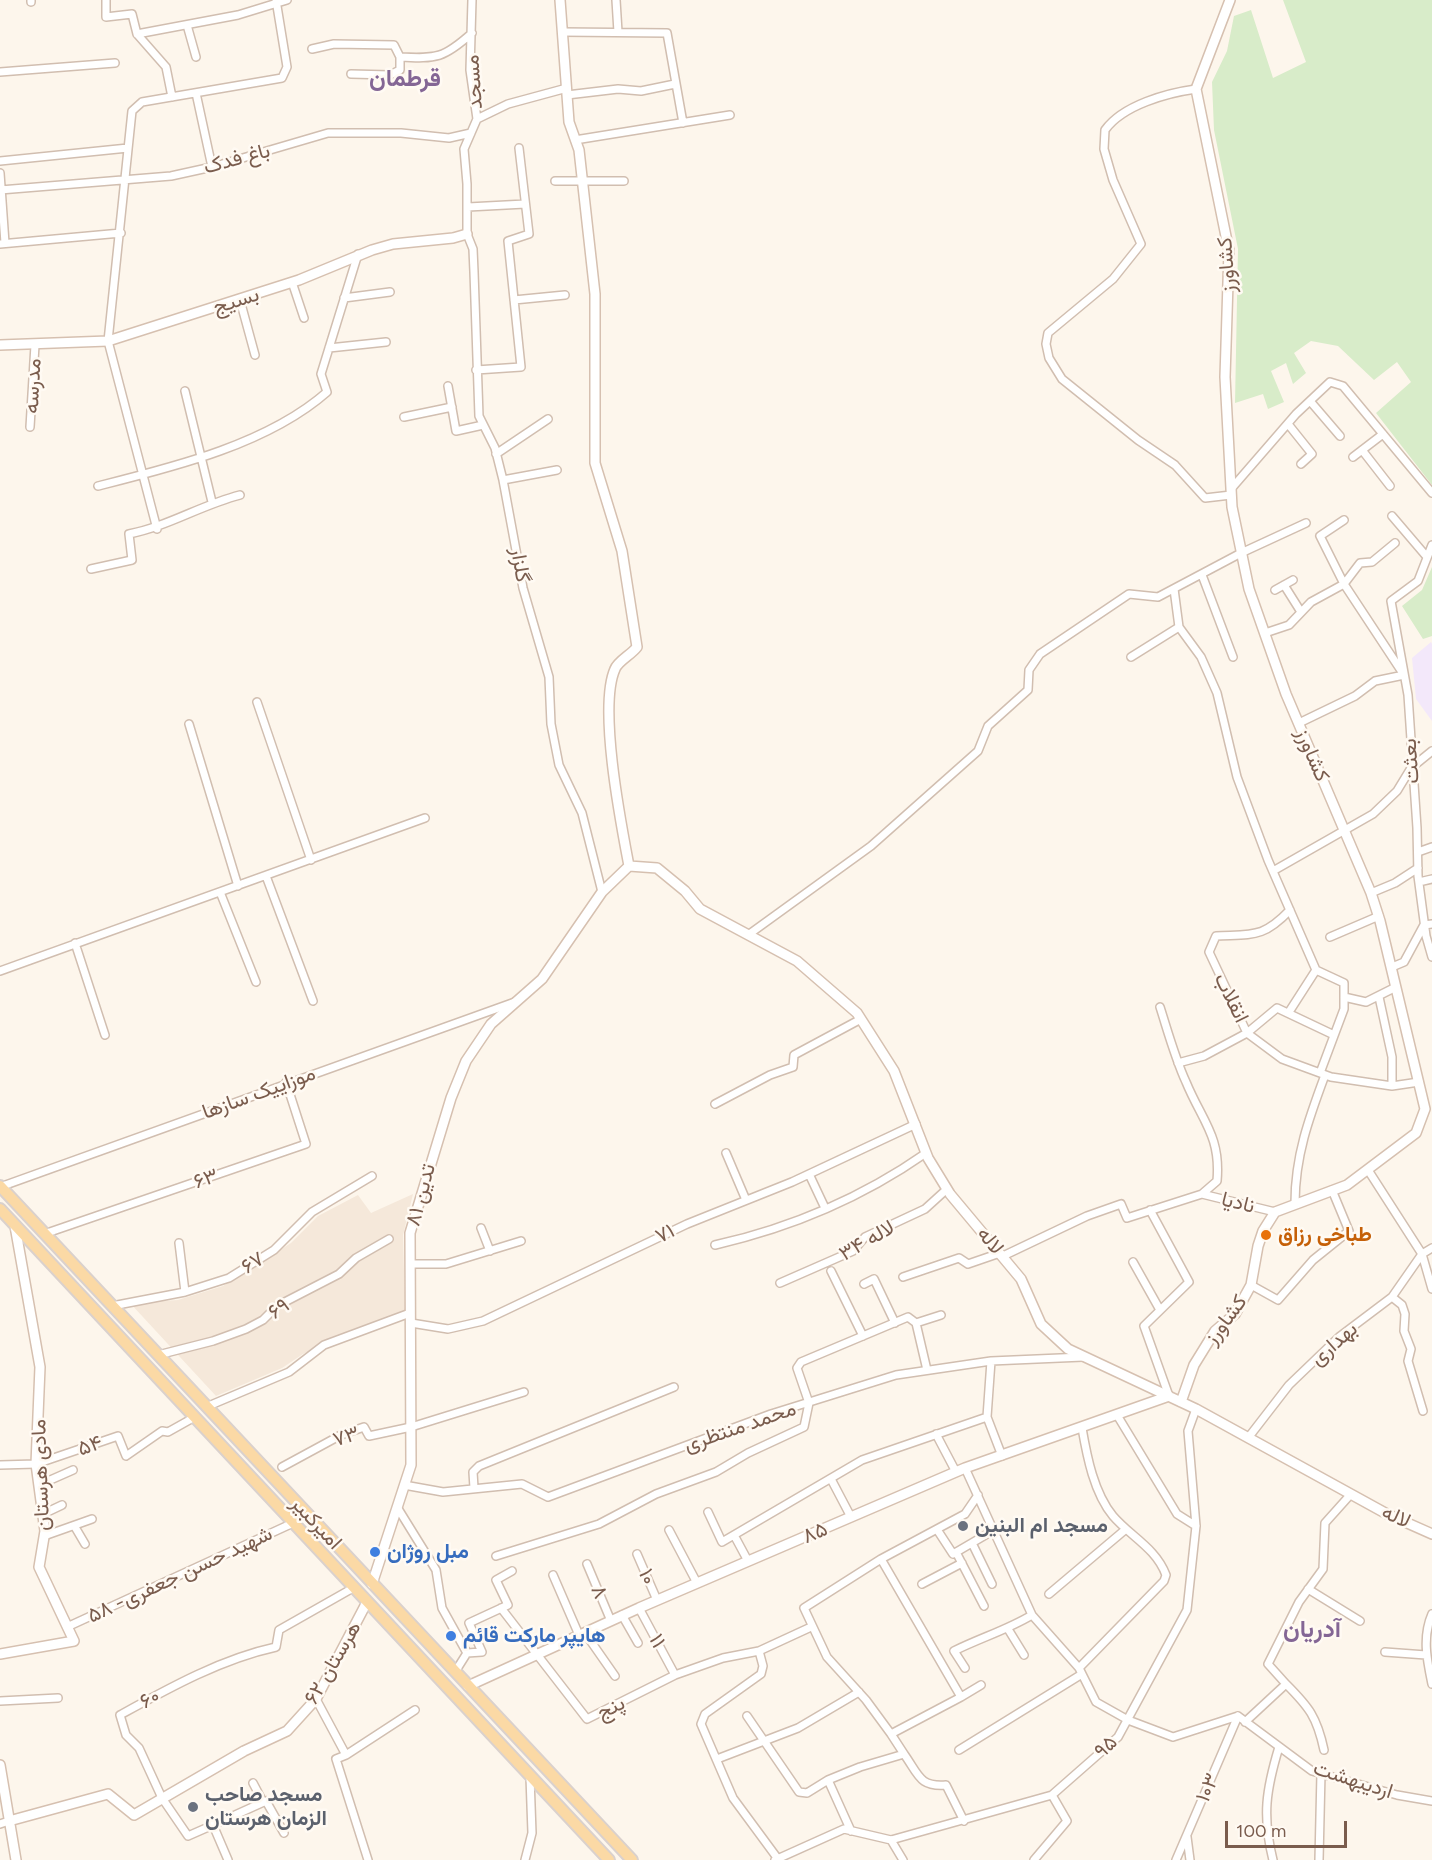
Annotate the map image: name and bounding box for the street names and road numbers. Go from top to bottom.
street label: مسجد [460,54,488,110]
street label: باغ فدک [201,138,273,180]
street label: کشاورز [1212,236,1242,294]
street label: بسیج [210,282,262,320]
street label: مدرسه [19,358,47,414]
street label: گلزار [505,546,535,584]
street label: کشاورز [1289,724,1335,786]
street label: بعثت [1397,738,1425,784]
street label: انقلاب [1208,969,1254,1027]
street label: موزاییک سازها [199,1061,319,1125]
street label: تدین ۸۱ [401,1161,441,1229]
street label: ۶۳ [191,1163,221,1195]
street label: نادیا [1219,1187,1257,1219]
street label: لاله ۳۴ [835,1215,899,1267]
street label: ۷۱ [651,1219,679,1249]
street label: لاله [971,1222,1009,1260]
street label: ۶۷ [237,1246,269,1280]
street label: کشاورز [1199,1290,1253,1350]
street label: ۶۹ [263,1293,295,1325]
street label: بهداری [1305,1317,1363,1371]
street label: محمد منتظری [681,1396,799,1458]
street label: مادی هرستان [26,1419,56,1531]
street label: ۷۳ [330,1421,362,1453]
street label: ۵۴ [74,1430,106,1462]
street label: امیرکبیر [285,1491,347,1555]
street label: لاله [1378,1499,1414,1535]
street label: ۸۵ [799,1517,831,1549]
street label: شهید حسن جعفری- ۵۸ [83,1521,277,1629]
street label: ۱۰ [632,1565,662,1589]
street label: ۸ [585,1581,613,1603]
street label: هرستان ۶۲ [299,1617,367,1709]
street label: ۱۱ [643,1630,671,1652]
street label: ۶۰ [136,1683,164,1715]
street label: پنج [593,1691,629,1725]
street label: ۹۵ [1089,1730,1123,1764]
street label: اردیبهشت [1310,1755,1396,1805]
street label: ۱۰۳ [1191,1770,1225,1806]

